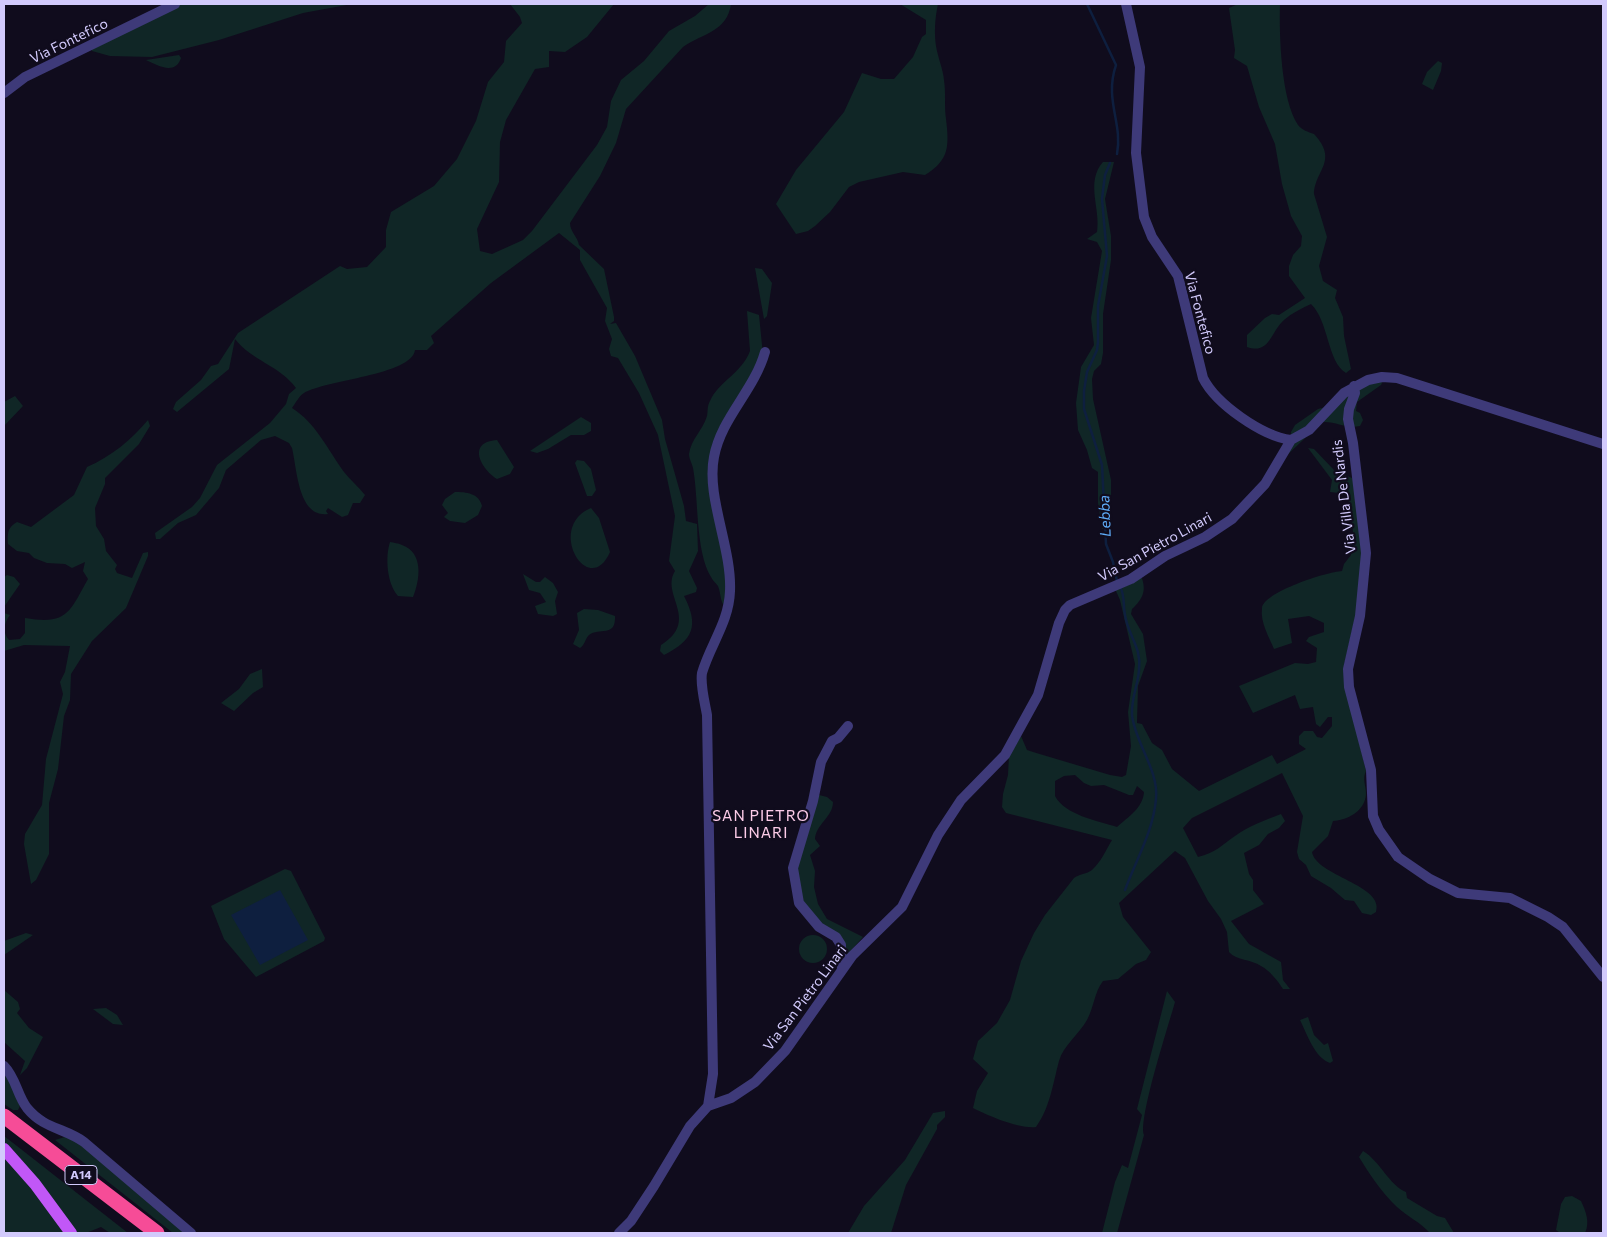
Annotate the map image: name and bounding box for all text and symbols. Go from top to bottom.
street label: Via Fontefico [27,15,111,67]
street label: Via Fontefico [1181,270,1219,356]
street label: Via Villa De Nardis [1329,439,1359,555]
water label: Lebba [1095,495,1115,537]
street label: Via San Pietro Linari [1095,509,1215,585]
district label: SAN PIETRO LINARI [711,807,811,842]
street label: Via San Pietro Linari [760,942,850,1054]
road number: A14 [65,1166,97,1184]

